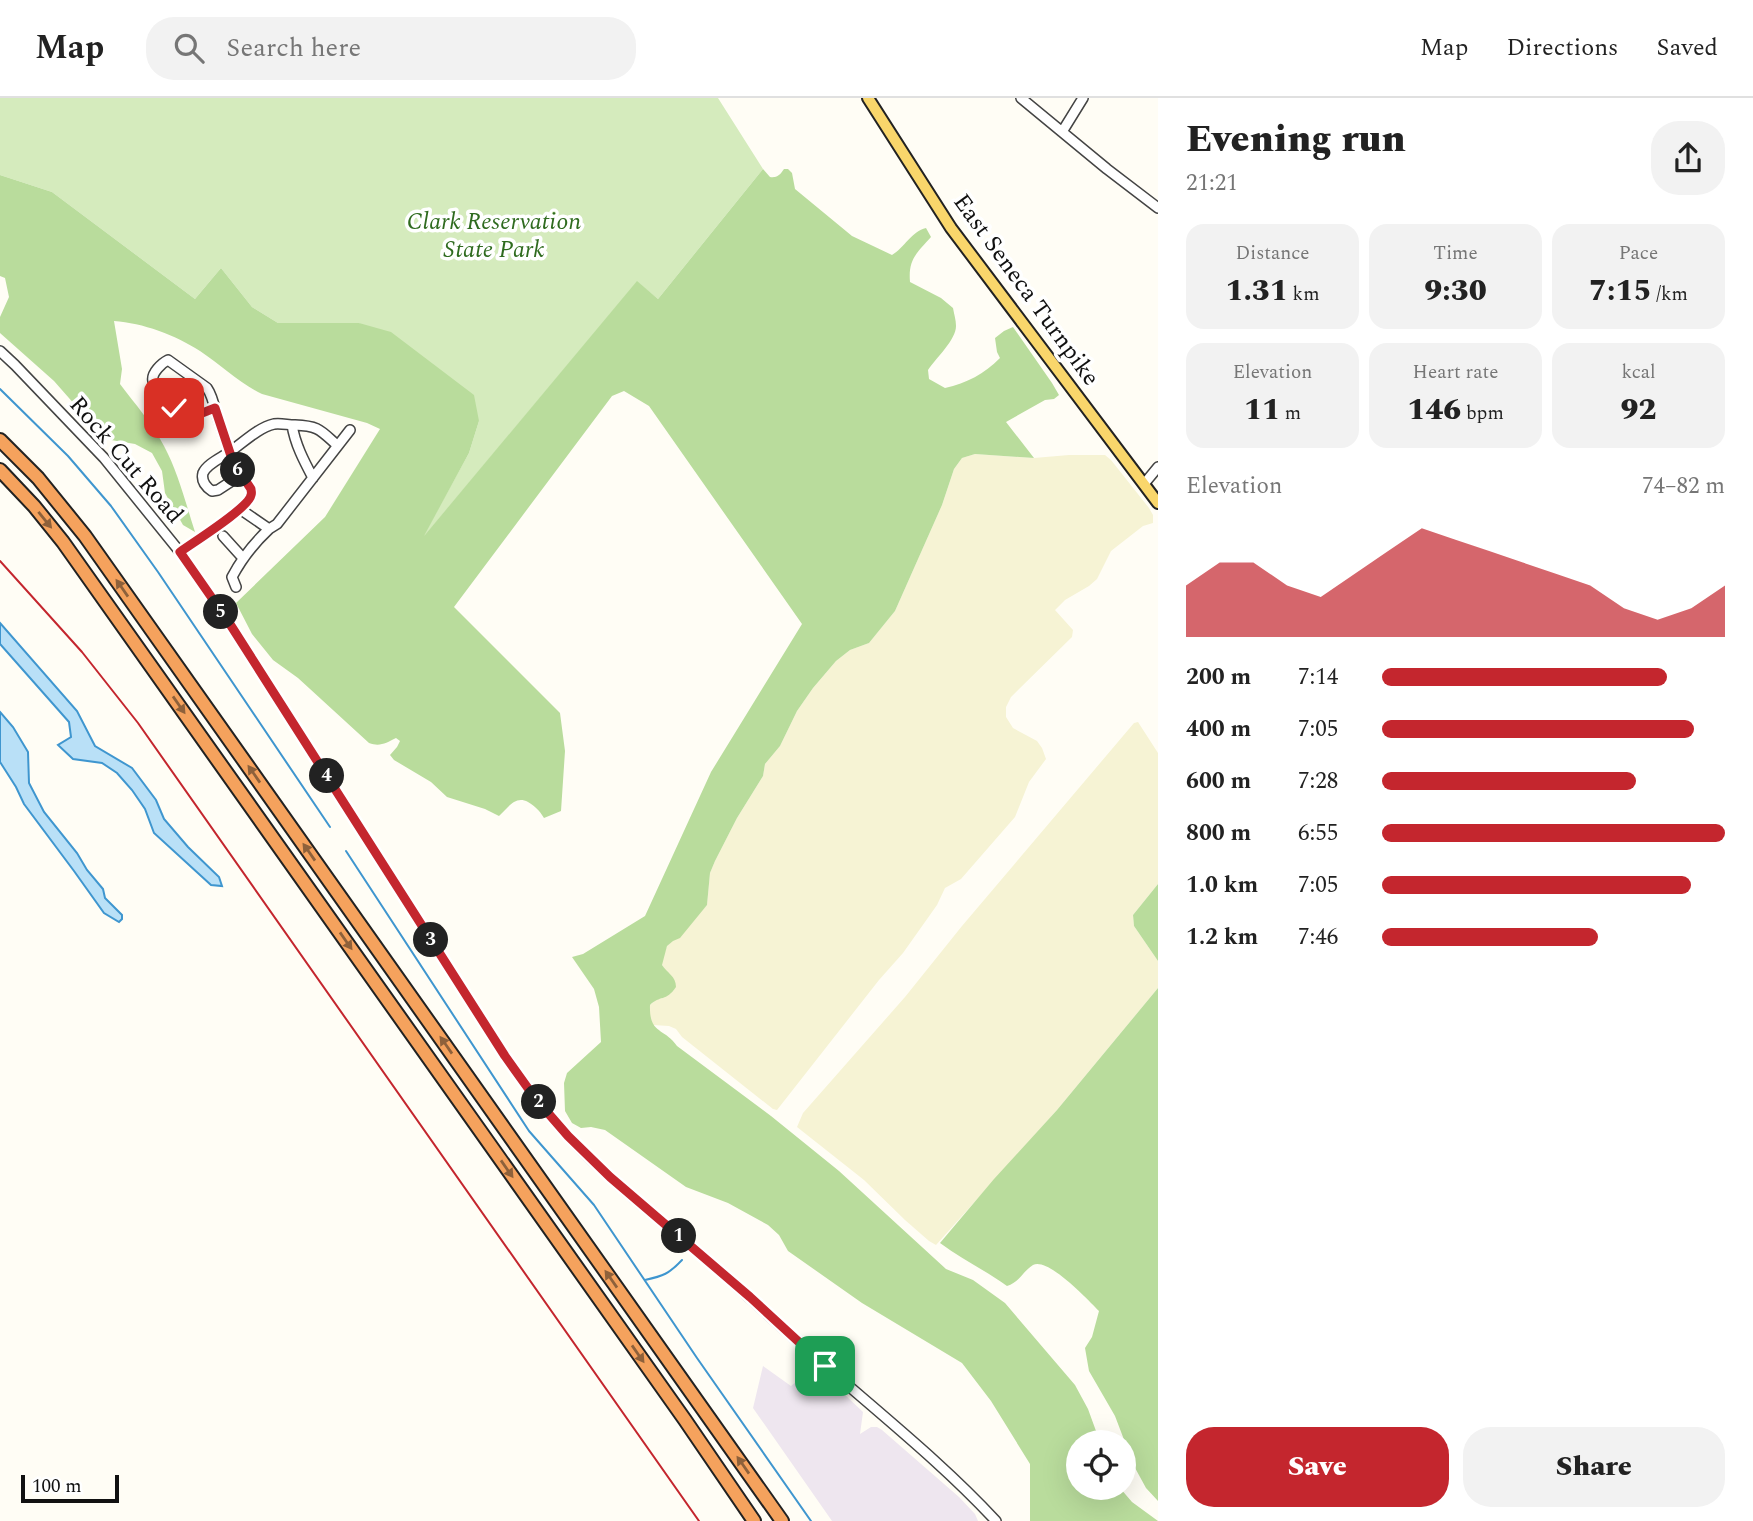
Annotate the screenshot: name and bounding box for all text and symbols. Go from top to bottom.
search box [146,17,636,80]
text: Map [35,23,104,73]
text: Search here [226,28,361,68]
icon: search [170,29,208,67]
text: Map [1420,30,1468,66]
text: Directions [1506,30,1618,66]
text: Saved [1656,30,1718,66]
text: Evening run [1186,111,1406,169]
button: share [1651,121,1725,195]
text: 21:21 [1186,166,1238,201]
street label: East Seneca Turnpike [944,186,1108,394]
park label: Clark Reservation State Park [407,204,581,268]
text: Distance [1235,239,1310,268]
text: Time [1433,239,1478,268]
text: Pace [1619,239,1658,268]
text: 1.31 [1225,268,1288,314]
text: 9:30 [1424,268,1487,314]
text: 7:15 [1589,268,1651,314]
text: km [1288,280,1320,309]
text: /km [1651,280,1688,309]
text: Elevation [1233,358,1312,387]
text: Heart rate [1413,358,1498,387]
text: kcal [1621,358,1656,387]
pin [144,378,204,438]
text: 11 [1244,387,1280,433]
text: 146 [1407,387,1461,433]
text: 92 [1621,387,1657,433]
street label: Rock Cut Road [60,388,192,532]
icon: check [155,389,193,427]
text: m [1280,399,1301,428]
text: bpm [1461,399,1504,428]
pin: 6 [220,452,256,488]
text: 6 [232,455,243,484]
text: Elevation [1186,469,1282,504]
text: 74–82 m [1642,469,1725,504]
one-way arrow [38,511,53,529]
one-way arrow [115,579,129,597]
pin: 5 [204,594,238,630]
text: 5 [215,597,226,626]
text: 200 m [1186,660,1251,695]
text: 7:14 [1298,660,1338,695]
one-way arrow [172,696,186,714]
text: 400 m [1186,712,1251,747]
text: 7:05 [1298,712,1338,747]
pin: 4 [310,758,344,794]
text: 4 [321,761,332,790]
text: 600 m [1186,764,1251,799]
text: 7:28 [1298,764,1338,799]
one-way arrow [247,765,261,783]
text: 800 m [1186,816,1251,851]
text: 6:55 [1298,816,1338,851]
one-way arrow [302,843,316,861]
text: 1.0 km [1186,868,1258,903]
text: 7:05 [1298,868,1338,903]
text: 1.2 km [1186,920,1258,955]
text: 7:46 [1298,920,1338,955]
pin: 3 [414,922,448,958]
text: 3 [425,925,436,954]
one-way arrow [339,932,353,950]
one-way arrow [439,1036,453,1054]
pin: 2 [522,1084,556,1119]
text: 2 [533,1087,544,1116]
one-way arrow [500,1160,514,1178]
pin: 1 [662,1218,696,1254]
text: 1 [673,1221,684,1250]
one-way arrow [604,1270,618,1288]
pin [795,1336,855,1396]
one-way arrow [631,1345,645,1363]
icon: arrive [806,1347,844,1385]
button: Save [1186,1427,1449,1507]
button: Share [1463,1427,1725,1507]
map controls [1066,1430,1136,1500]
button: locate [1066,1430,1136,1500]
one-way arrow [736,1456,750,1474]
scale bar [21,1472,119,1504]
text: 100 m [32,1472,82,1501]

